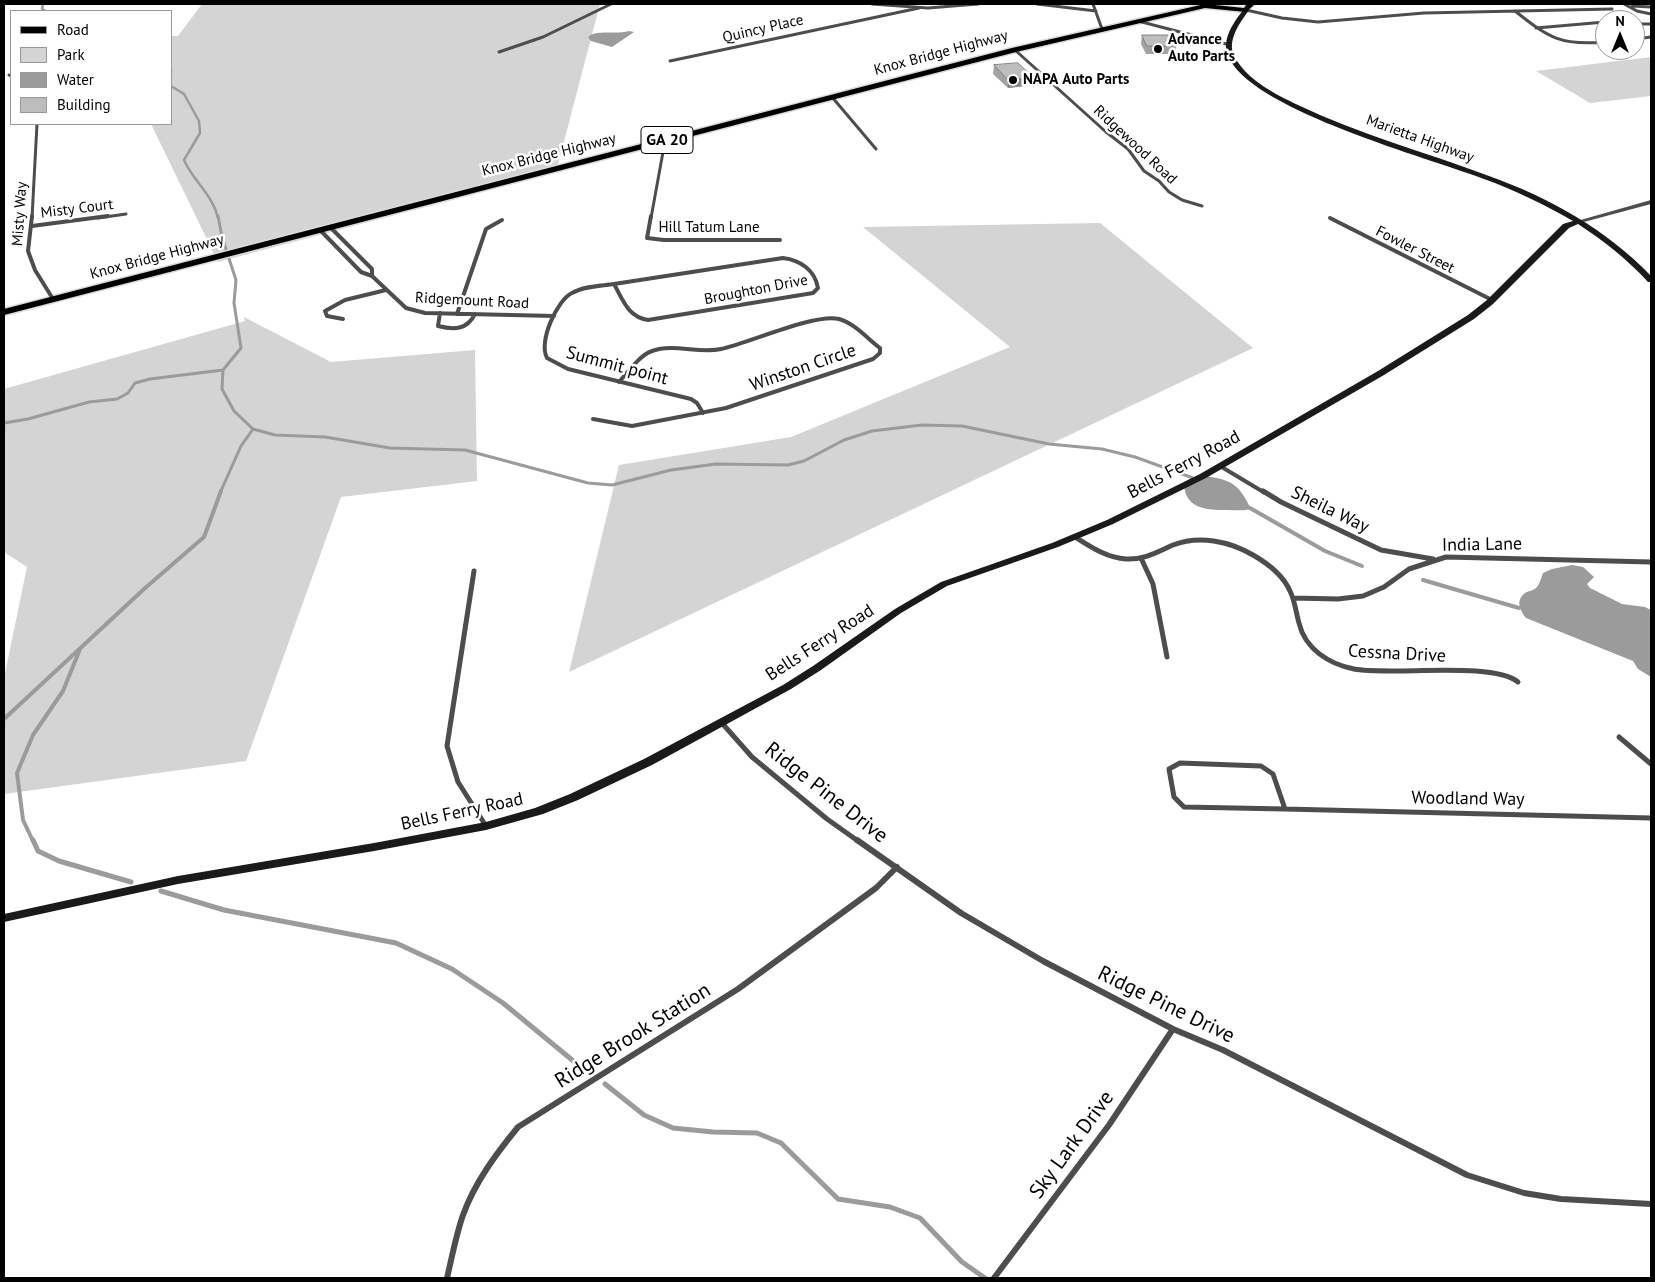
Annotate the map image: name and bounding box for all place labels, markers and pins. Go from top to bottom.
place label: Advance Auto Parts [1168,31,1235,66]
marker: Advance Auto Parts [1152,43,1164,55]
place label: NAPA Auto Parts [1023,71,1129,89]
marker: NAPA Auto Parts [1007,74,1019,86]

